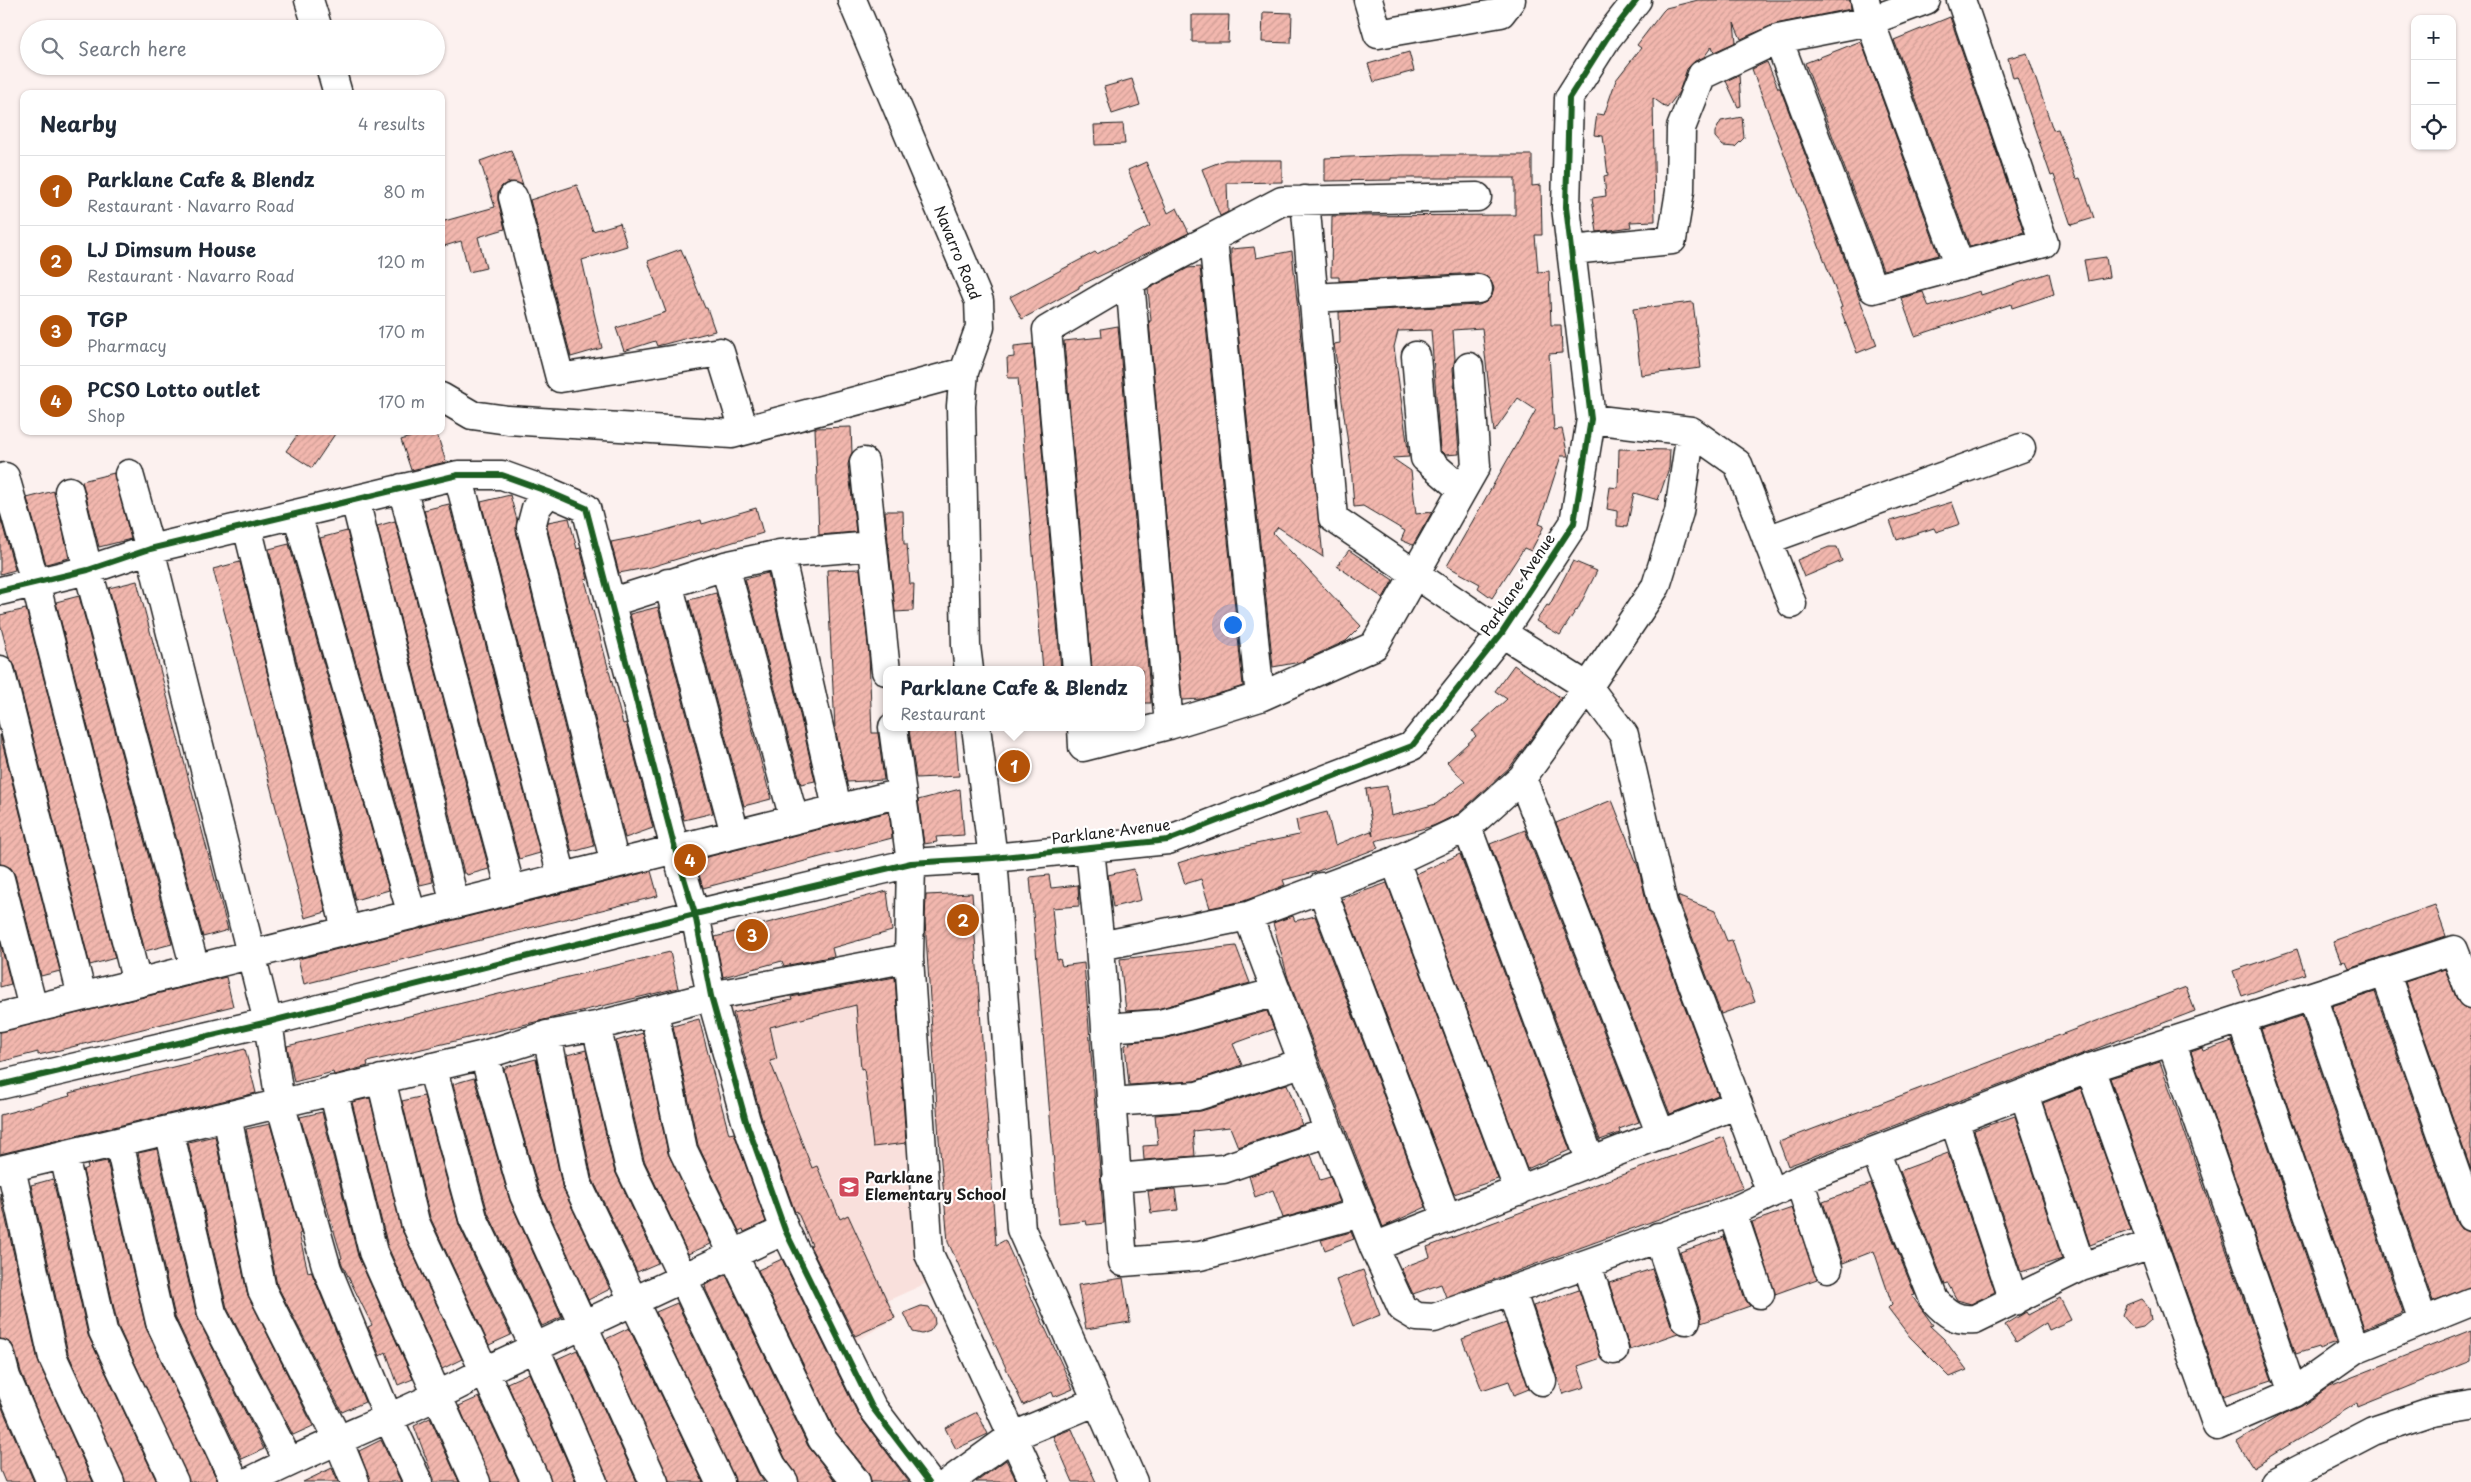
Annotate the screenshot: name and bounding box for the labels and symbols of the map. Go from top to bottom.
street label: Navarro Road [929,202,988,303]
street label: Parklane Avenue [1474,528,1560,640]
your location [1220,612,1246,638]
pin: 1 [998,747,1030,785]
street label: Parklane Avenue [1050,812,1171,849]
pin: 4 [674,841,706,879]
pin: 2 [947,901,979,939]
pin: 3 [736,916,768,954]
place label: Parklane Elementary School [865,1165,1006,1205]
school or university icon: Parklane Elementary School [837,1175,861,1199]

